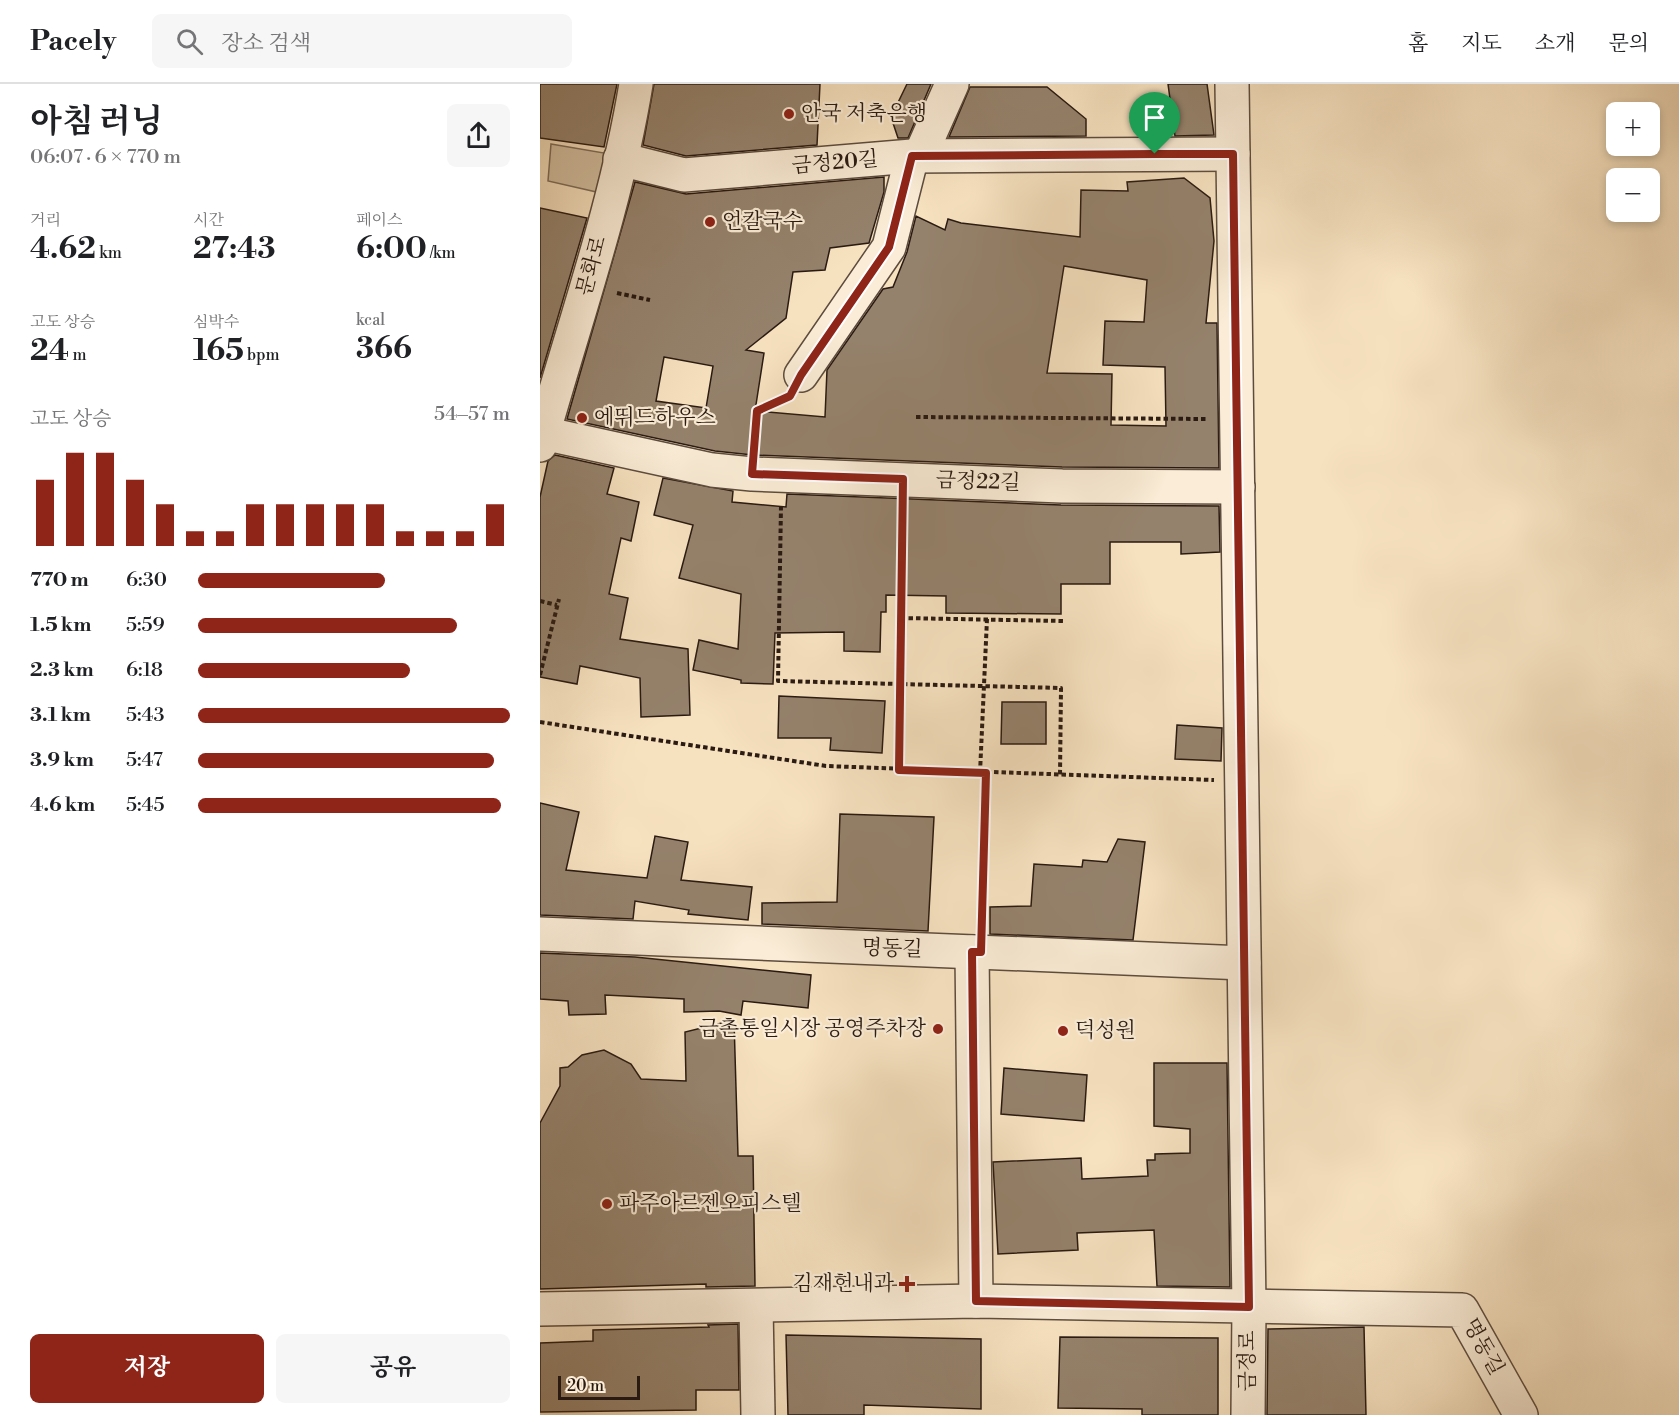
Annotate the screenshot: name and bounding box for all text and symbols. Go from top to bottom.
search box [152,14,572,68]
text: Pacely [30,24,116,59]
icon: search [173,25,206,58]
text: 장소 검색 [221,30,311,57]
text: 홈 [1408,31,1428,57]
text: 지도 [1461,31,1502,57]
text: 소개 [1535,31,1575,57]
text: 문의 [1608,31,1649,57]
pin [1129,92,1180,154]
place label: 안국 저축은행 [801,101,927,127]
icon: arrive [1138,101,1171,134]
text: 아침 러닝 [30,102,163,143]
map controls [1606,102,1660,222]
button: + [1606,102,1660,156]
button: share [447,104,510,167]
marker: 안국 저축은행 [782,107,796,121]
text: 06:07 · 6 × 770 m [30,145,181,170]
street label: 금정20길 [791,146,879,180]
button: − [1606,168,1660,222]
place label: 언칼국수 [722,209,803,235]
text: 거리 [30,210,61,230]
text: 시간 [193,210,224,230]
text: 페이스 [356,210,402,230]
marker: 언칼국수 [703,215,717,229]
text: 4.62 [30,230,96,268]
text: 27:43 [193,230,275,268]
text: 6:00 [356,230,427,268]
street label: 문화로 [572,233,612,299]
text: km [96,243,122,263]
text: /km [427,243,455,263]
text: kcal [356,310,385,330]
text: 고도 상승 [30,312,95,332]
text: 심박수 [193,312,239,332]
text: 366 [356,330,412,368]
text: 24 [30,332,69,370]
text: 165 [193,332,244,370]
text: m [69,345,86,365]
text: bpm [244,345,280,365]
text: 54–57 m [434,402,510,427]
place label: 에뛰드하우스 [594,405,716,431]
text: 고도 상승 [30,407,111,432]
marker: 에뛰드하우스 [575,411,589,425]
street label: 금정22길 [935,468,1021,496]
text: 770 m [30,568,89,593]
text: 6:30 [126,568,167,593]
text: 1.5 km [30,613,91,638]
text: 5:59 [126,613,165,638]
text: 2.3 km [30,658,94,683]
text: 6:18 [126,658,163,683]
text: 3.1 km [30,703,91,728]
text: 5:43 [126,703,164,728]
text: 3.9 km [30,748,94,773]
text: 5:47 [126,748,163,773]
text: 4.6 km [30,793,95,818]
text: 5:45 [126,793,164,818]
street label: 명동길 [861,935,923,963]
place label: 금촌통일시장 공영주차장 [699,1016,927,1042]
place label: 덕성원 [1075,1018,1136,1044]
marker: 금촌통일시장 공영주차장 [931,1022,945,1036]
marker: 덕성원 [1056,1024,1070,1038]
place label: 파주아르젠오피스텔 [619,1191,802,1217]
marker: 파주아르젠오피스텔 [600,1197,614,1211]
place label: 김재헌내과 [793,1271,895,1297]
marker: 김재헌내과 [898,1275,916,1293]
street label: 명동길 [1457,1314,1509,1380]
street label: 금정로 [1235,1331,1261,1391]
button: 저장 [30,1334,264,1403]
button: 공유 [276,1334,510,1403]
scale bar [558,1373,640,1400]
text: 20 m [567,1376,604,1396]

